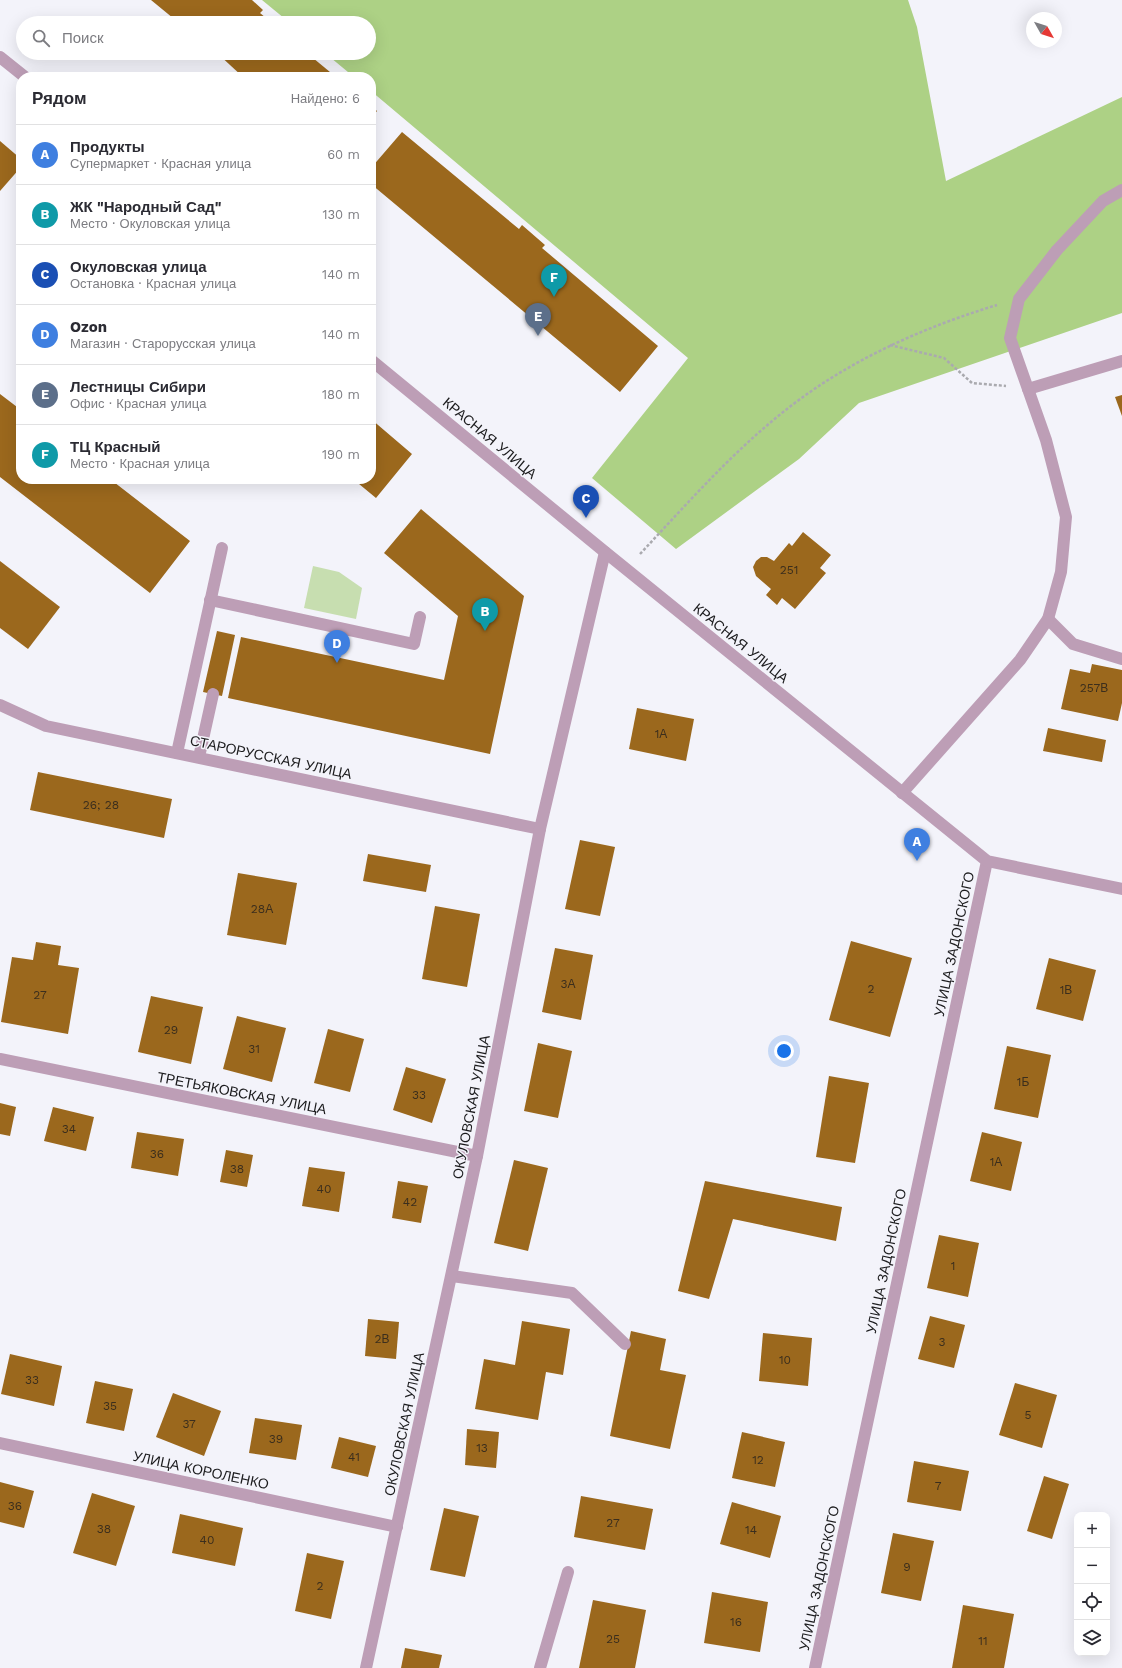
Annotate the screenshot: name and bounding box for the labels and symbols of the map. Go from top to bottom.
north arrow [1026,12,1062,48]
pin: F [541,264,567,297]
pin: E [525,303,551,336]
street label: КРАСНАЯ УЛИЦА [440,394,541,482]
pin: C [573,485,599,518]
house number: 251 [780,563,798,577]
pin: B [472,598,498,631]
street label: КРАСНАЯ УЛИЦА [690,600,792,687]
pin: D [324,630,350,663]
house number: 257В [1080,681,1108,695]
house number: 1А [655,727,667,741]
street label: СТАРОРУССКАЯ УЛИЦА [189,732,354,782]
house number: 26; 28 [83,798,119,812]
pin: A [904,828,930,861]
street label: УЛИЦА ЗАДОНСКОГО [931,870,977,1018]
house number: 28А [251,902,273,916]
house number: 3А [561,977,576,991]
house number: 2 [868,982,875,996]
house number: 1В [1060,983,1072,997]
house number: 27 [33,988,47,1002]
house number: 29 [164,1023,178,1037]
street label: ОКУЛОВСКАЯ УЛИЦА [449,1033,493,1180]
your location [774,1041,794,1061]
house number: 31 [248,1042,260,1056]
street label: ТРЕТЬЯКОВСКАЯ УЛИЦА [156,1069,329,1117]
house number: 1Б [1017,1075,1029,1089]
house number: 33 [412,1088,426,1102]
house number: 34 [62,1122,76,1136]
house number: 36 [150,1147,164,1161]
house number: 1А [990,1155,1002,1169]
house number: 38 [230,1162,244,1176]
house number: 40 [317,1182,331,1196]
street label: УЛИЦА ЗАДОНСКОГО [863,1187,909,1335]
house number: 42 [403,1195,417,1209]
house number: 1 [951,1259,955,1273]
house number: 2В [375,1332,390,1346]
house number: 3 [939,1335,946,1349]
street label: ОКУЛОВСКАЯ УЛИЦА [381,1350,427,1497]
house number: 10 [779,1353,791,1367]
house number: 33 [25,1373,39,1387]
house number: 35 [103,1399,117,1413]
house number: 5 [1025,1408,1032,1422]
house number: 37 [182,1417,196,1431]
house number: 39 [269,1432,283,1446]
house number: 13 [476,1441,488,1455]
street label: УЛИЦА КОРОЛЕНКО [132,1448,270,1492]
house number: 41 [348,1450,360,1464]
house number: 12 [752,1453,764,1467]
house number: 7 [935,1479,942,1493]
house number: 36 [8,1499,22,1513]
street label: УЛИЦА ЗАДОНСКОГО [796,1504,842,1652]
house number: 27 [606,1516,620,1530]
house number: 38 [97,1522,111,1536]
house number: 14 [745,1523,757,1537]
house number: 40 [200,1533,214,1547]
house number: 9 [903,1560,911,1574]
house number: 2 [317,1579,324,1593]
house number: 16 [730,1615,742,1629]
house number: 25 [606,1632,620,1646]
house number: 11 [978,1634,988,1648]

